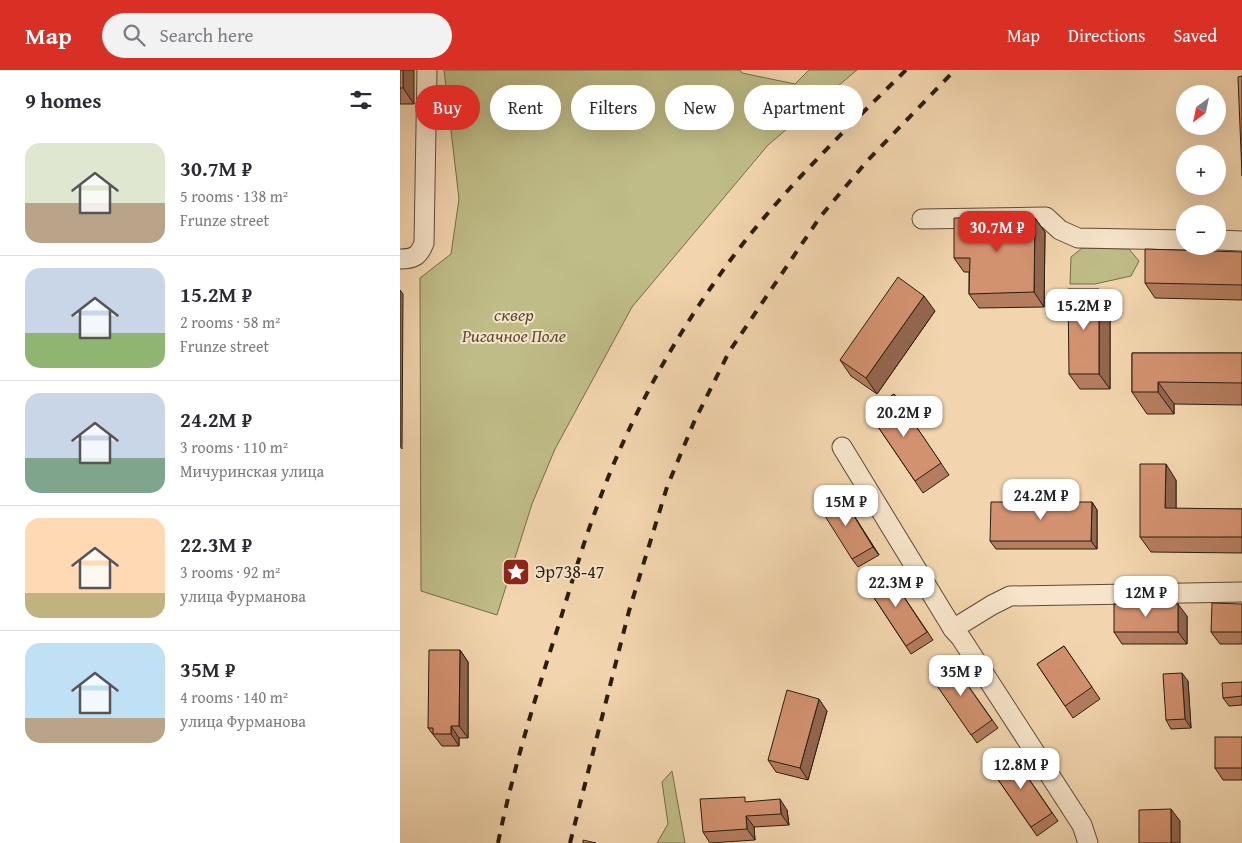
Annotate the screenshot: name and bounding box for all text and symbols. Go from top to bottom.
search box [102,13,452,58]
text: Map [25,18,72,53]
icon: search [120,21,148,49]
text: Search here [160,21,253,49]
text: Map [1007,22,1040,49]
text: Directions [1068,22,1145,49]
text: Saved [1173,22,1217,49]
text: 9 homes [25,85,101,116]
chip: Buy [415,85,480,130]
chip: Rent [490,85,561,130]
chip: Filters [571,85,655,130]
chip: New [665,85,734,130]
chip: Apartment [744,85,863,130]
north arrow [1176,85,1226,135]
map controls [1176,85,1226,255]
icon: filters [347,86,375,114]
button: + [1176,145,1226,195]
text: 30.7M ₽ [180,153,252,184]
icon: home [65,163,125,223]
text: 5 rooms · 138 m² [180,184,288,208]
button: − [1176,205,1226,255]
text: Frunze street [180,208,269,232]
pin: 30.7M ₽ [951,210,1043,253]
text: 30.7M ₽ [970,215,1024,239]
text: 15.2M ₽ [180,279,252,310]
icon: home [65,288,125,348]
pin: 15.2M ₽ [1038,288,1130,331]
text: 15.2M ₽ [1057,293,1111,317]
park label: сквер Ригачное Поле [461,301,566,349]
text: 2 rooms · 58 m² [180,310,280,334]
text: Frunze street [180,334,269,358]
pin: 20.2M ₽ [858,396,950,438]
text: 20.2M ₽ [877,400,931,424]
text: 24.2M ₽ [180,404,252,435]
icon: home [65,413,125,473]
text: 3 rooms · 110 m² [180,435,288,459]
text: Мичуринская улица [180,459,324,483]
pin: 24.2M ₽ [995,478,1087,521]
text: 24.2M ₽ [1014,483,1068,507]
pin: 15M ₽ [811,484,881,527]
text: 15M ₽ [825,489,867,513]
text: 22.3M ₽ [180,529,252,560]
icon: home [65,538,125,598]
place icon: Эр738-47 [501,557,531,587]
place label: Эр738-47 [535,558,605,585]
text: 3 rooms · 92 m² [180,560,280,584]
pin: 22.3M ₽ [850,566,942,608]
text: 22.3M ₽ [869,570,923,594]
pin: 12M ₽ [1111,576,1181,618]
text: 12M ₽ [1125,580,1167,604]
text: улица Фурманова [180,584,306,608]
text: 35M ₽ [180,654,235,685]
pin: 35M ₽ [926,654,996,697]
text: 35M ₽ [940,659,982,683]
icon: home [65,663,125,723]
text: 4 rooms · 140 m² [180,685,288,709]
text: улица Фурманова [180,709,306,733]
pin: 12.8M ₽ [975,748,1067,790]
text: 12.8M ₽ [994,752,1048,776]

